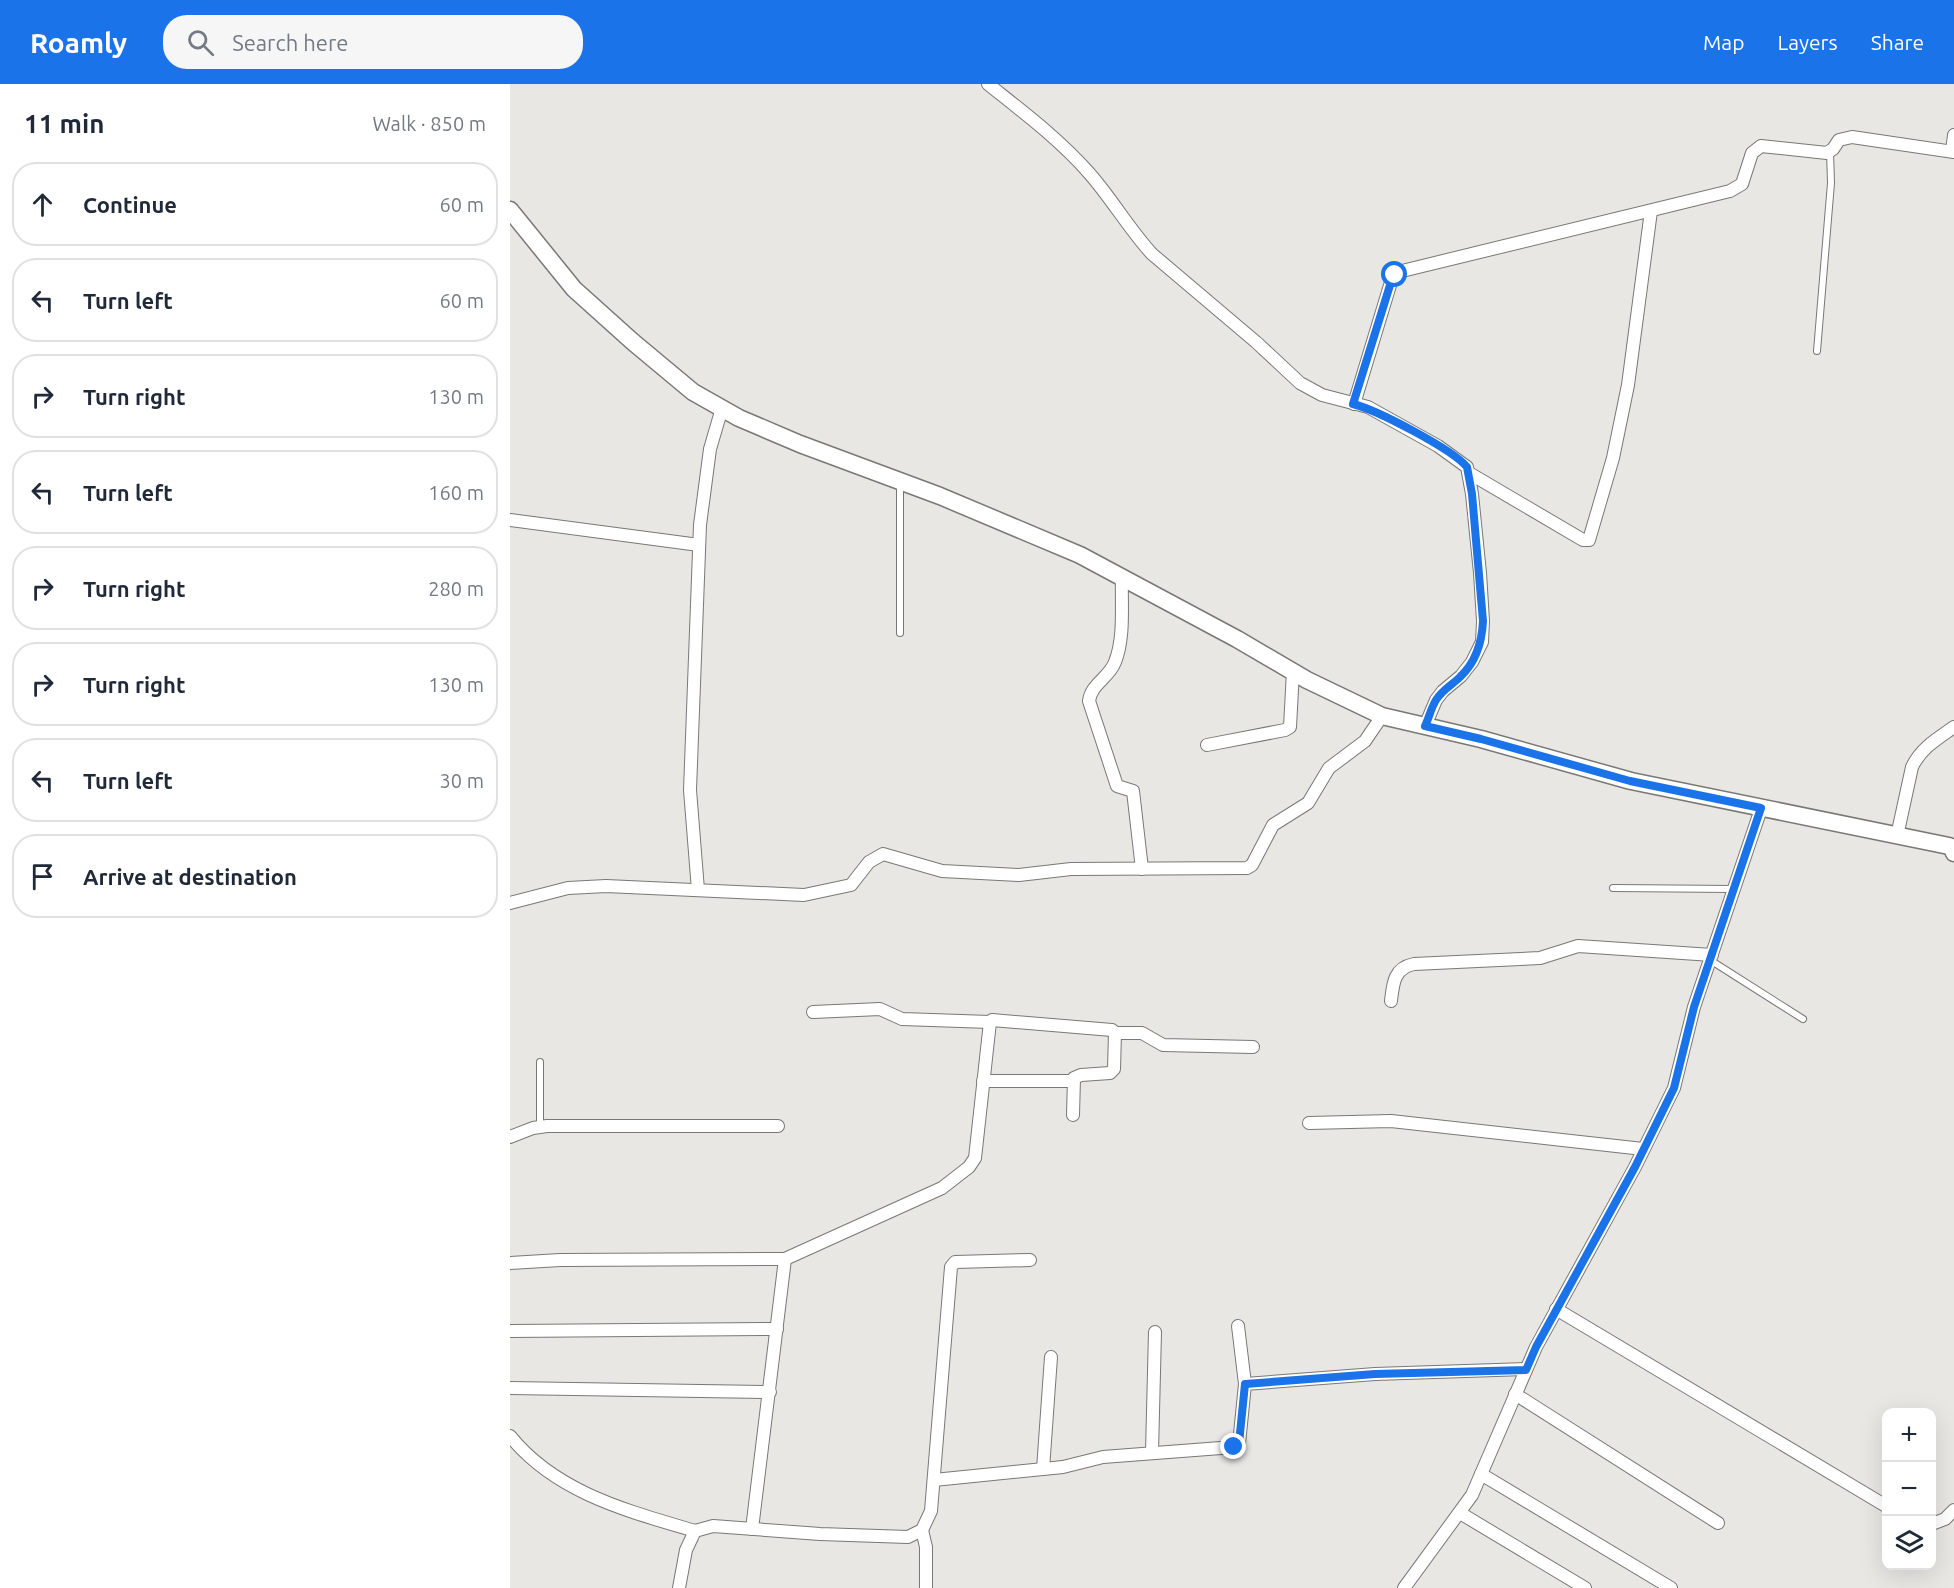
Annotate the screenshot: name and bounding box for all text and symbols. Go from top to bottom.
search box [163,15,583,69]
icon: search [184,26,217,59]
text: Roamly [30,27,127,58]
text: Search here [232,30,348,55]
text: Map [1703,30,1744,54]
text: Layers [1777,30,1838,54]
text: Share [1871,30,1924,54]
text: 11 min [24,109,104,138]
text: Walk · 850 m [373,112,486,135]
icon: ahead [26,188,59,221]
text: Continue [83,192,177,217]
text: 60 m [440,193,484,216]
route start [1381,261,1407,287]
icon: left [26,284,59,317]
text: Turn left [83,288,173,313]
text: 60 m [440,289,484,312]
icon: right [26,380,59,413]
text: Turn right [83,384,185,409]
text: 130 m [428,385,484,408]
icon: left [26,476,59,509]
text: Turn left [83,480,173,505]
text: 160 m [428,481,484,504]
icon: right [26,572,59,605]
text: Turn right [83,576,185,601]
text: 280 m [428,577,484,600]
icon: right [26,668,59,701]
text: Turn right [83,672,185,697]
text: 130 m [428,673,484,696]
icon: left [26,764,59,797]
text: Turn left [83,768,173,793]
text: 30 m [440,769,484,792]
icon: arrive [26,860,59,893]
text: Arrive at destination [83,864,297,889]
map controls [1882,1408,1936,1570]
button: + [1882,1408,1936,1462]
route end [1220,1433,1246,1459]
button: − [1882,1462,1936,1516]
button: layers [1882,1516,1936,1570]

